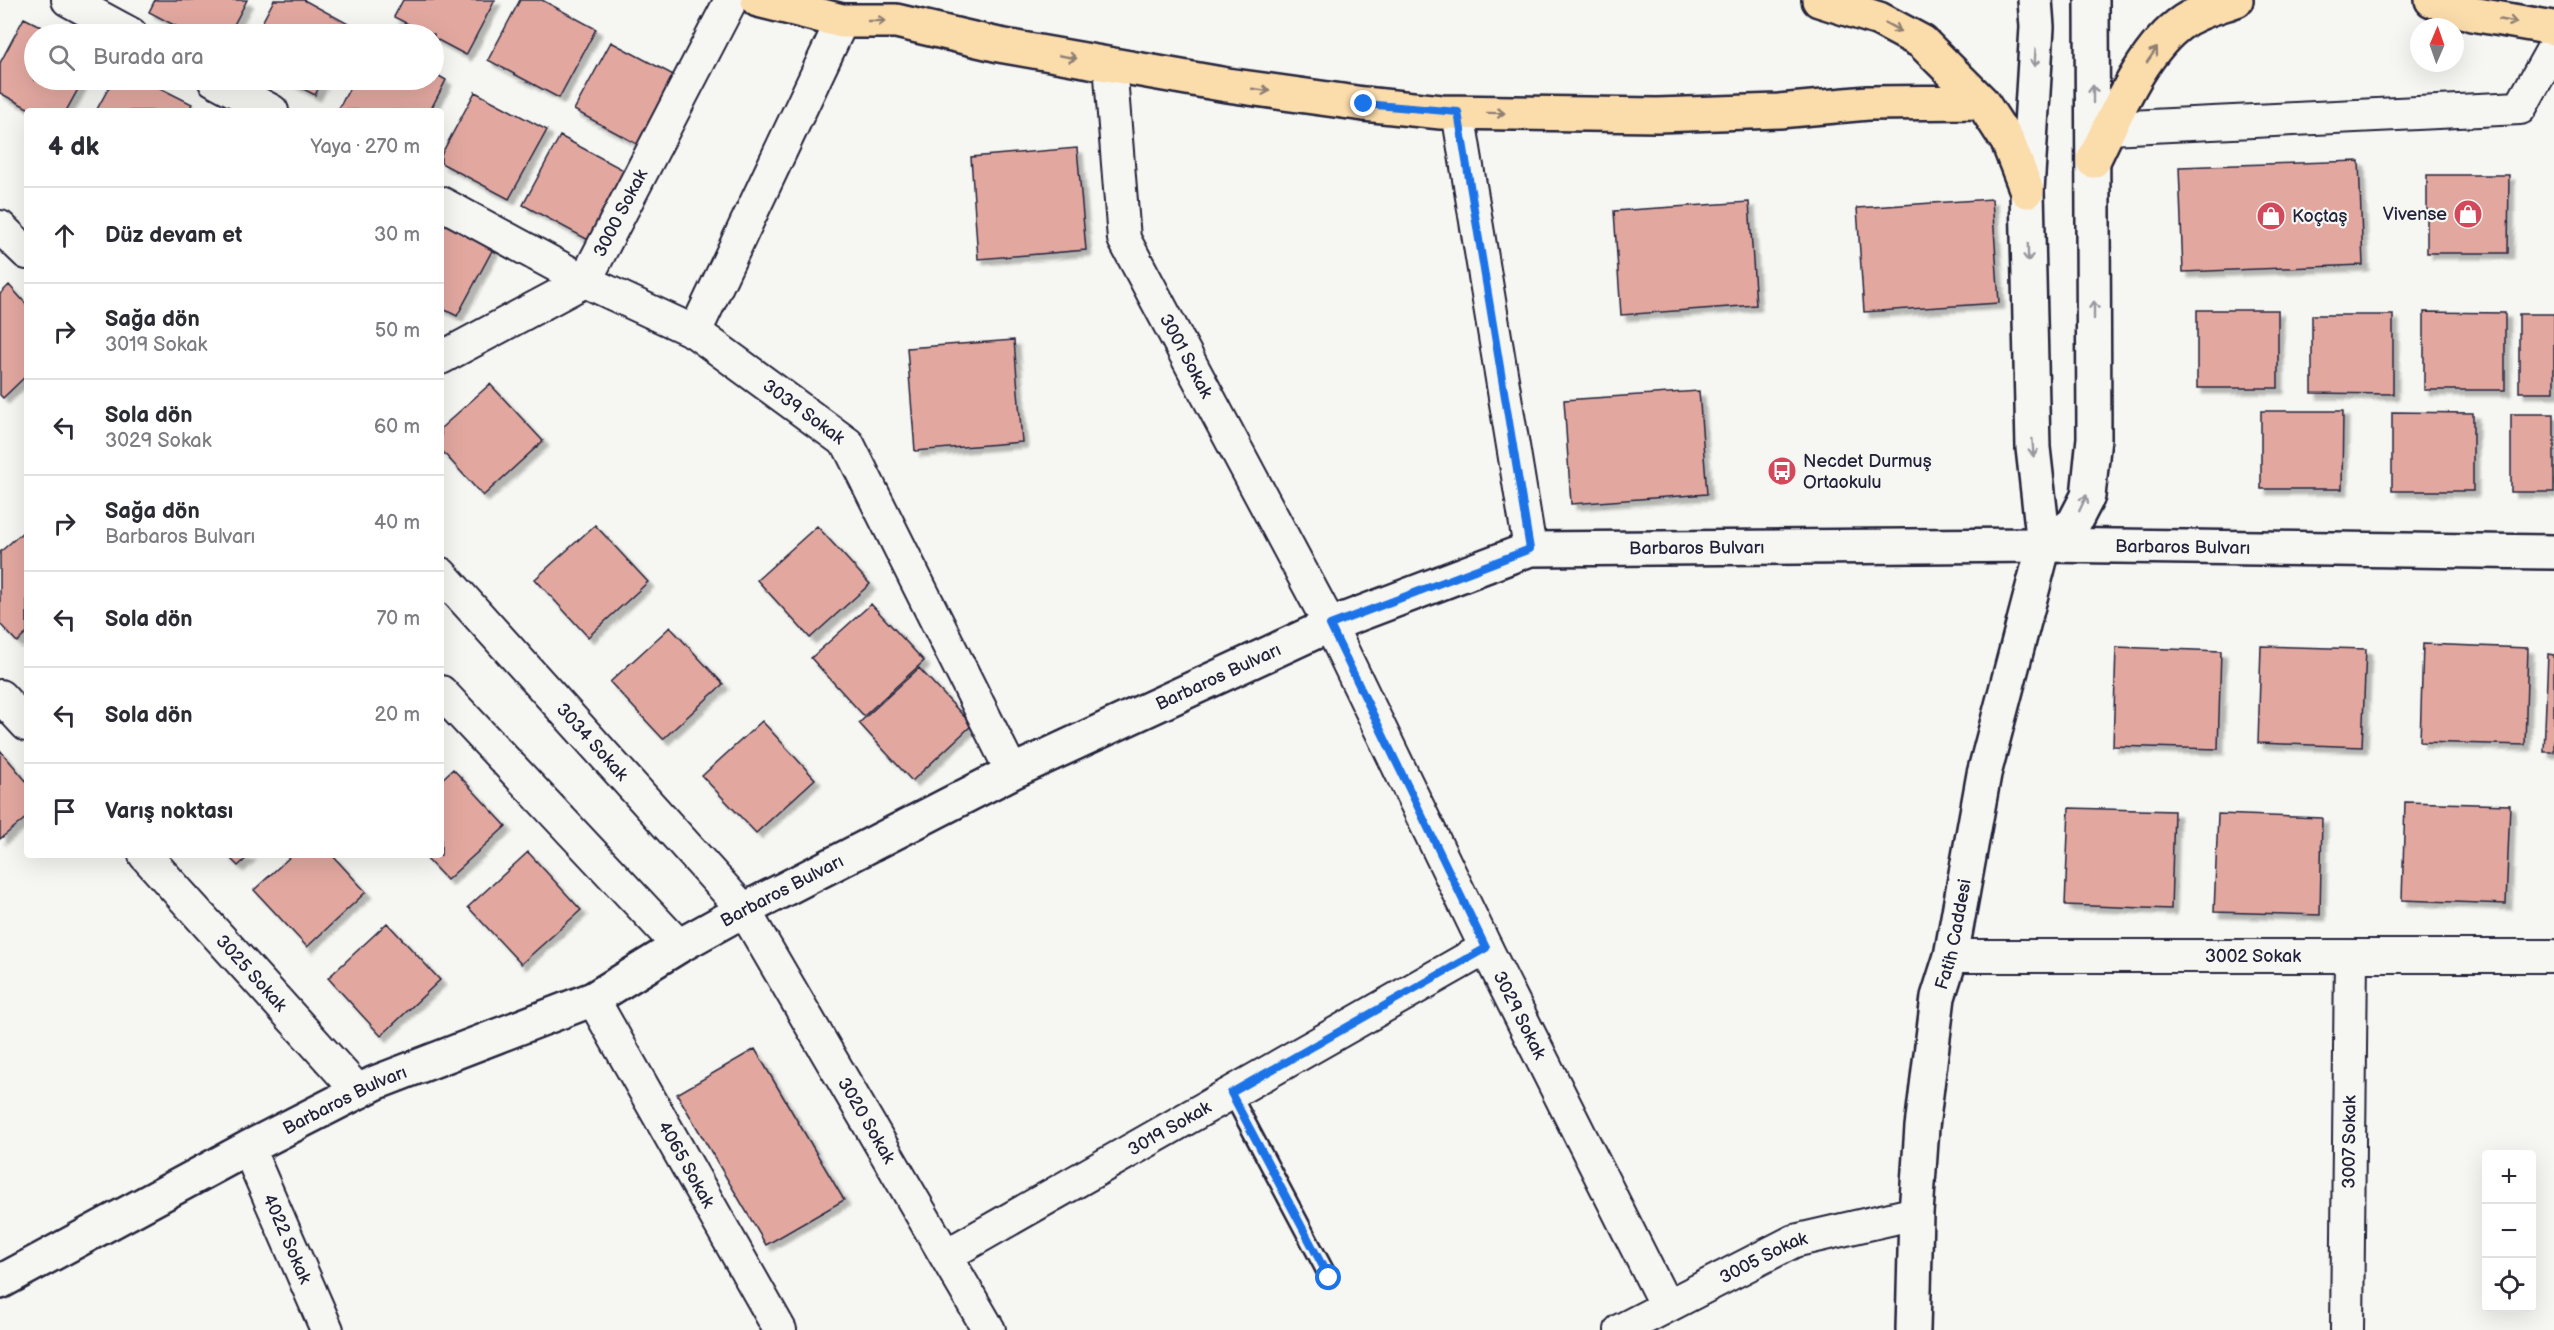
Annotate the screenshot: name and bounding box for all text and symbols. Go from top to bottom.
one-way arrow [867,15,887,27]
one-way arrow [2498,16,2517,27]
north arrow [2410,18,2464,72]
one-way arrow [1884,22,1902,33]
search box [24,24,444,90]
icon: search [45,41,78,74]
text: Burada ara [93,44,204,71]
one-way arrow [2029,48,2040,68]
one-way arrow [2146,48,2158,64]
one-way arrow [1058,52,1078,63]
one-way arrow [2087,84,2099,104]
one-way arrow [1250,85,1270,96]
route end [1350,90,1376,116]
one-way arrow [1486,107,1506,119]
text: 4 dk [48,132,99,163]
text: Yaya · 270 m [311,135,420,159]
street label: 3000 Sokak [589,165,652,260]
shop icon: Vivense [2452,198,2484,230]
shop icon: Koçtaş [2255,200,2287,232]
place label: Vivense [2383,204,2447,225]
place label: Koçtaş [2292,206,2347,227]
icon: ahead [48,219,81,252]
text: Düz devam et [105,222,242,249]
text: 30 m [374,223,420,247]
one-way arrow [2023,243,2034,263]
one-way arrow [2088,300,2100,320]
text: Sağa dön [105,306,200,333]
street label: 3001 Sokak [1155,310,1217,402]
icon: right [48,315,81,348]
text: 50 m [375,319,420,343]
text: 3019 Sokak [105,333,207,357]
street label: 3039 Sokak [759,375,849,449]
text: Sola dön [105,402,193,429]
icon: left [48,411,81,444]
text: 60 m [374,415,420,439]
text: 3029 Sokak [105,429,211,453]
one-way arrow [2028,438,2039,457]
place label: Necdet Durmuş Ortaokulu [1803,451,1932,493]
bus stop icon: Necdet Durmuş Ortaokulu [1766,455,1798,487]
one-way arrow [2078,495,2090,513]
text: Sağa dön [105,498,200,525]
icon: right [48,507,81,540]
text: 40 m [374,511,420,535]
text: Barbaros Bulvarı [105,525,255,549]
street label: Barbaros Bulvarı [2115,535,2251,558]
street label: Barbaros Bulvarı [1629,537,1765,559]
icon: left [48,603,81,636]
text: Sola dön [105,606,193,633]
text: 70 m [376,607,420,631]
street label: Barbaros Bulvarı [1152,639,1284,715]
icon: left [48,699,81,732]
street label: 3034 Sokak [552,699,633,785]
text: Sola dön [105,702,193,729]
text: 20 m [375,703,420,727]
icon: arrive [48,795,81,828]
text: Varış noktası [105,798,233,825]
street label: Barbaros Bulvarı [717,850,847,931]
street label: Fatih Caddesi [1931,877,1975,992]
street label: 3025 Sokak [212,930,292,1016]
street label: 3002 Sokak [2205,946,2301,967]
street label: 3029 Sokak [1489,968,1551,1063]
street label: Barbaros Bulvarı [279,1061,410,1139]
street label: 3020 Sokak [833,1074,900,1167]
street label: 3007 Sokak [2338,1095,2360,1189]
street label: 3019 Sokak [1124,1096,1215,1160]
street label: 4065 Sokak [654,1117,719,1212]
map controls [2482,1150,2536,1312]
button: + [2482,1150,2536,1204]
street label: 4022 Sokak [259,1191,316,1287]
button: − [2482,1204,2536,1258]
street label: 3005 Sokak [1716,1228,1810,1288]
button: locate [2482,1258,2536,1312]
route start [1315,1264,1341,1290]

